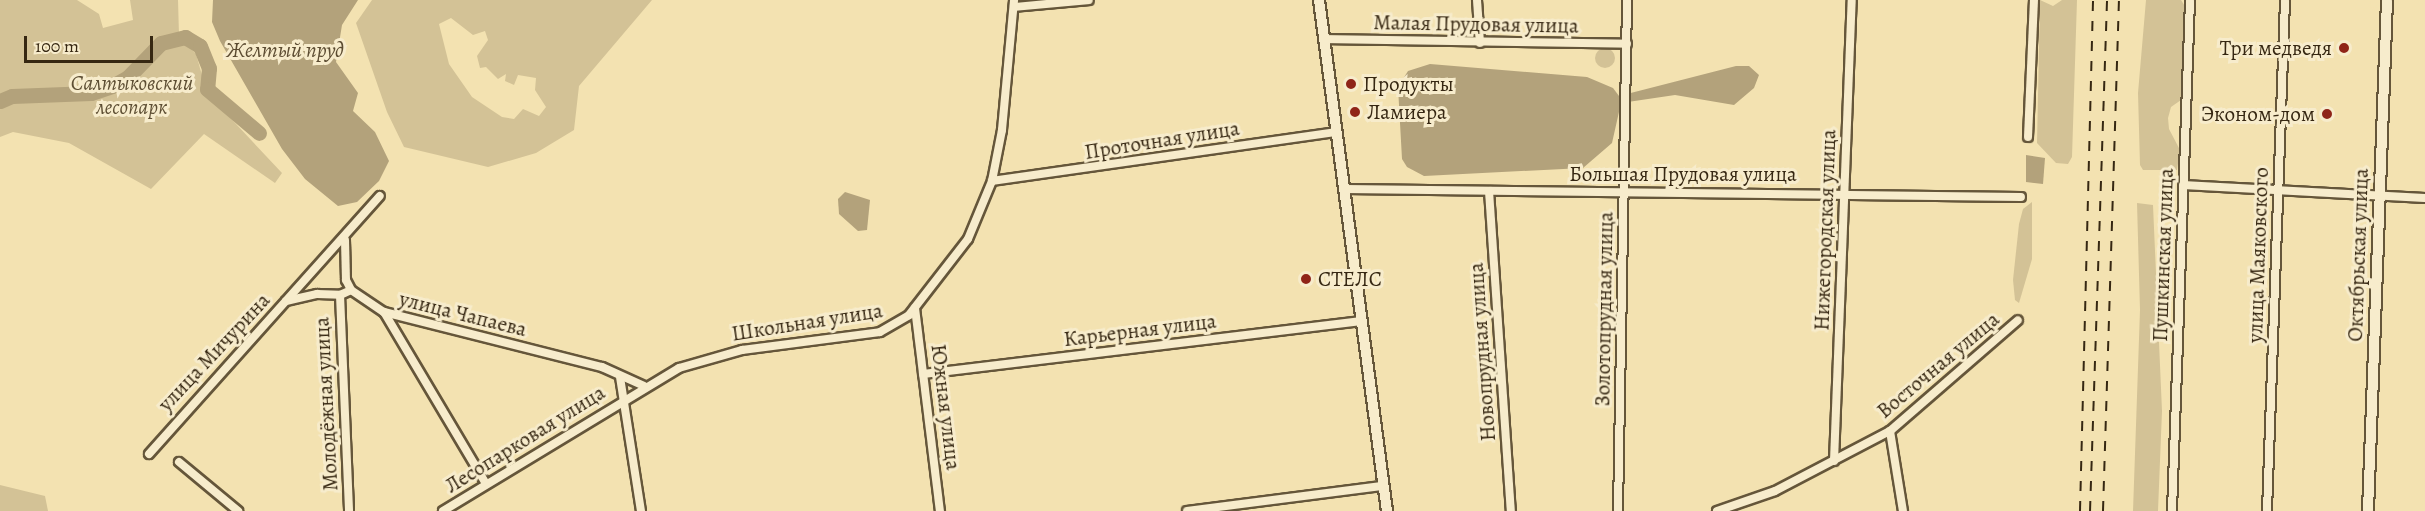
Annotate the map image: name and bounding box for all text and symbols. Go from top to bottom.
street label: Малая Прудовая улица [1373,10,1579,38]
scale bar [27,24,156,62]
text: 100 m [35,34,79,58]
place label: Три медведя [2220,35,2332,61]
water label: Желтый пруд [226,38,344,64]
marker: Три медведя [2337,41,2351,55]
park label: Салтыковский лесопарк [71,70,193,120]
place label: Продукты [1363,71,1454,97]
marker: Продукты [1344,77,1358,91]
place label: Ламиера [1367,99,1447,125]
place label: Эконом-дом [2201,101,2315,127]
marker: Ламиера [1348,105,1362,119]
marker: Эконом-дом [2320,107,2334,121]
street label: Проточная улица [1083,115,1241,165]
street label: Нижегородская улица [1809,129,1841,331]
street label: Большая Прудовая улица [1569,161,1797,187]
street label: улица Маяковского [2242,167,2274,343]
street label: Пушкинская улица [2147,168,2179,342]
street label: Октябрьская улица [2342,168,2374,342]
street label: Золотопрудная улица [1590,211,1618,407]
street label: Новопрудная улица [1463,262,1501,442]
place label: СТЕЛС [1318,266,1382,292]
marker: СТЕЛС [1299,272,1313,286]
street label: улица Чапаева [397,286,529,342]
street label: улица Мичурина [153,288,275,416]
street label: Школьная улица [730,298,884,346]
street label: Восточная улица [1872,307,2004,423]
street label: Карьерная улица [1062,308,1218,352]
street label: Молодёжная улица [309,316,343,492]
street label: Южная улица [926,343,966,471]
street label: Лесопарковая улица [440,380,610,498]

